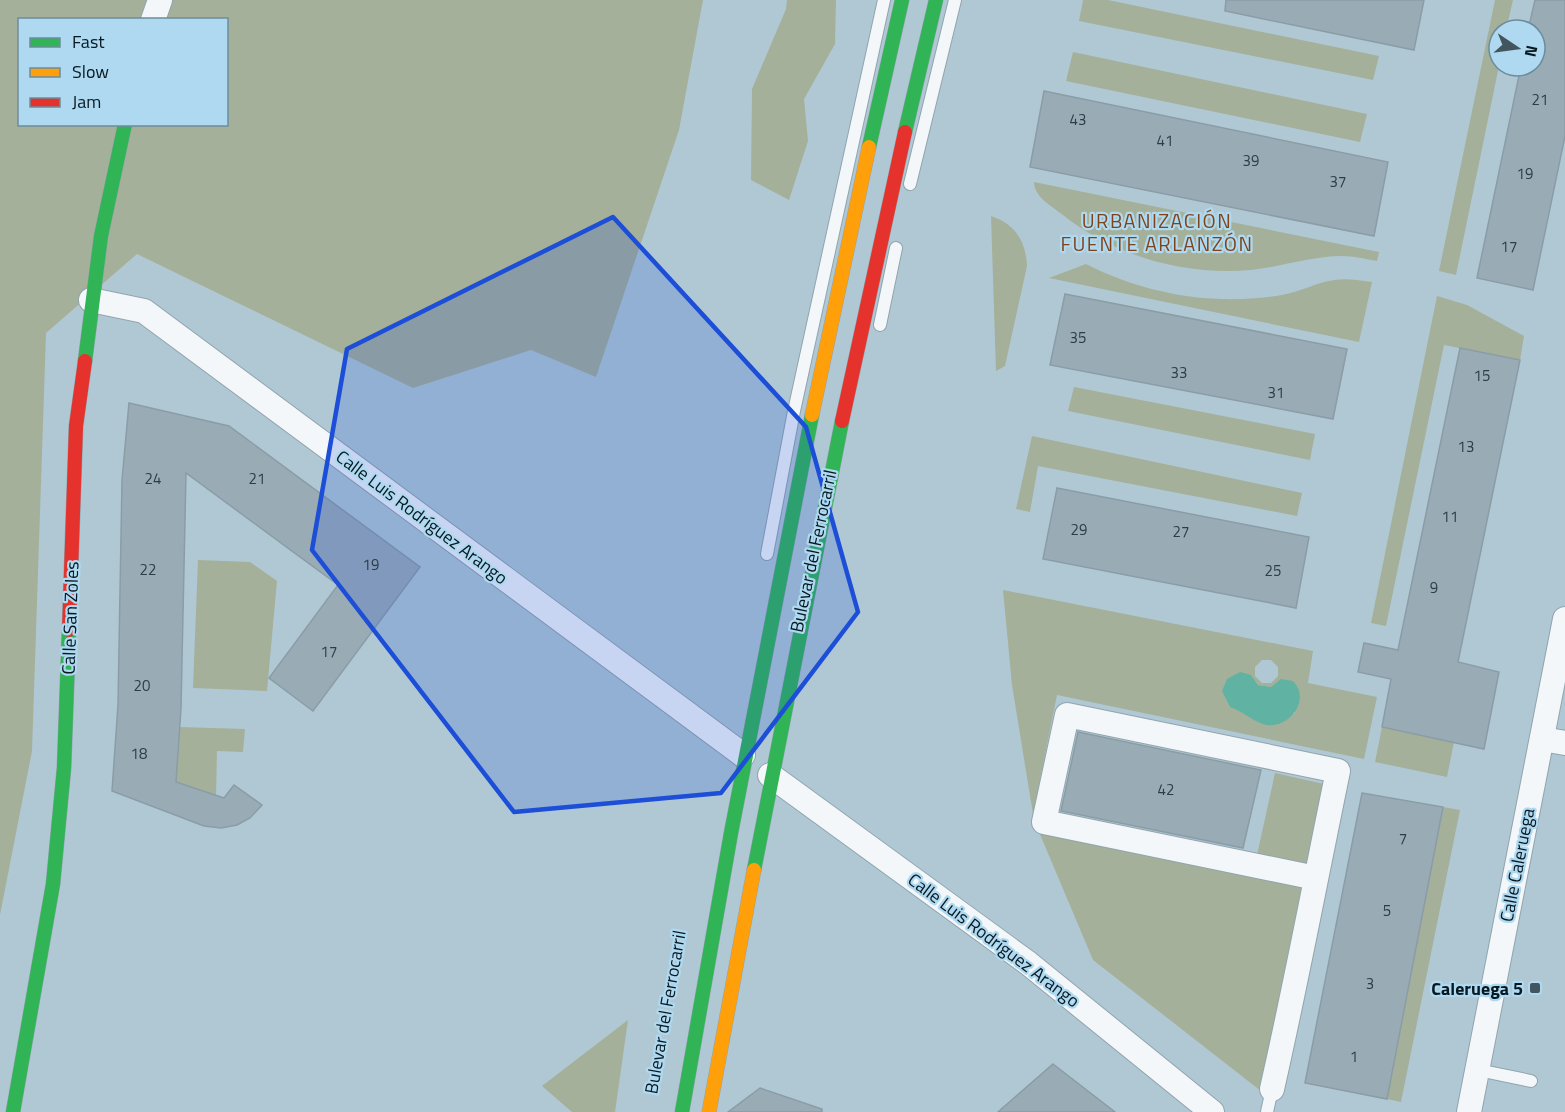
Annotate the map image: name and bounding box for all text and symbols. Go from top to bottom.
legend [18,18,228,126]
north arrow [1487,18,1547,78]
text: Fast [72,28,105,55]
text: N [1519,43,1545,59]
text: Slow [72,58,109,85]
text: Jam [72,88,101,115]
house number: 21 [1532,88,1548,111]
house number: 43 [1070,108,1086,131]
house number: 41 [1157,129,1173,152]
house number: 39 [1243,149,1259,172]
house number: 19 [1517,162,1533,185]
house number: 37 [1330,170,1346,193]
district label: URBANIZACIÓN FUENTE ARLANZÓN [1060,205,1254,259]
house number: 17 [1501,235,1517,258]
house number: 35 [1070,326,1086,349]
house number: 33 [1171,361,1187,384]
house number: 15 [1474,364,1490,387]
house number: 31 [1268,381,1284,404]
house number: 13 [1458,435,1474,458]
street label: Calle Luis Rodríguez Arango [330,443,514,591]
house number: 24 [145,467,161,490]
house number: 21 [249,467,265,490]
street label: Bulevar del Ferrocarril [783,467,843,635]
house number: 11 [1442,505,1458,528]
house number: 29 [1071,518,1087,541]
house number: 27 [1173,520,1189,543]
house number: 19 [363,553,379,576]
house number: 22 [140,558,156,581]
house number: 25 [1265,559,1281,582]
street label: Calle San Zoles [55,561,85,675]
house number: 9 [1430,576,1438,599]
house number: 17 [321,640,337,663]
house number: 20 [134,674,150,697]
house number: 18 [131,742,147,765]
house number: 42 [1158,778,1174,801]
street label: Calle Caleruega [1493,806,1541,924]
house number: 7 [1399,827,1407,850]
street label: Calle Luis Rodríguez Arango [902,866,1086,1014]
house number: 5 [1383,899,1391,922]
street label: Bulevar del Ferrocarril [637,928,693,1096]
house number: 3 [1366,972,1374,995]
place label: Caleruega 5 [1431,975,1523,1002]
marker: Caleruega 5 [1528,981,1542,995]
house number: 1 [1350,1045,1358,1068]

